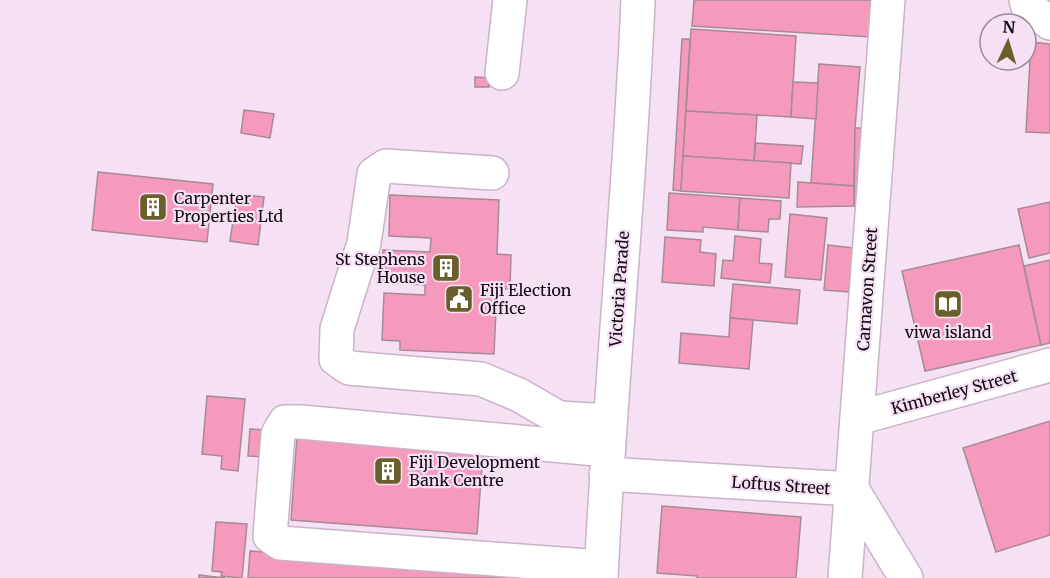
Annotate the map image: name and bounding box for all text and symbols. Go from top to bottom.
north arrow [978,12,1038,72]
text: N [1002,17,1016,37]
place label: Carpenter Properties Ltd [174,188,283,226]
building icon: Carpenter Properties Ltd [137,191,169,223]
street label: Carnavon Street [853,226,881,351]
street label: Victoria Parade [605,230,633,349]
place label: St Stephens House [335,249,425,287]
building icon: St Stephens House [430,252,462,284]
place label: Fiji Election Office [480,280,572,318]
public building icon: Fiji Election Office [443,283,475,315]
library icon: viwa island [932,288,964,320]
place label: viwa island [904,322,992,342]
street label: Kimberley Street [889,365,1020,418]
place label: Fiji Development Bank Centre [409,452,541,490]
building icon: Fiji Development Bank Centre [372,455,404,487]
street label: Loftus Street [731,472,832,498]

